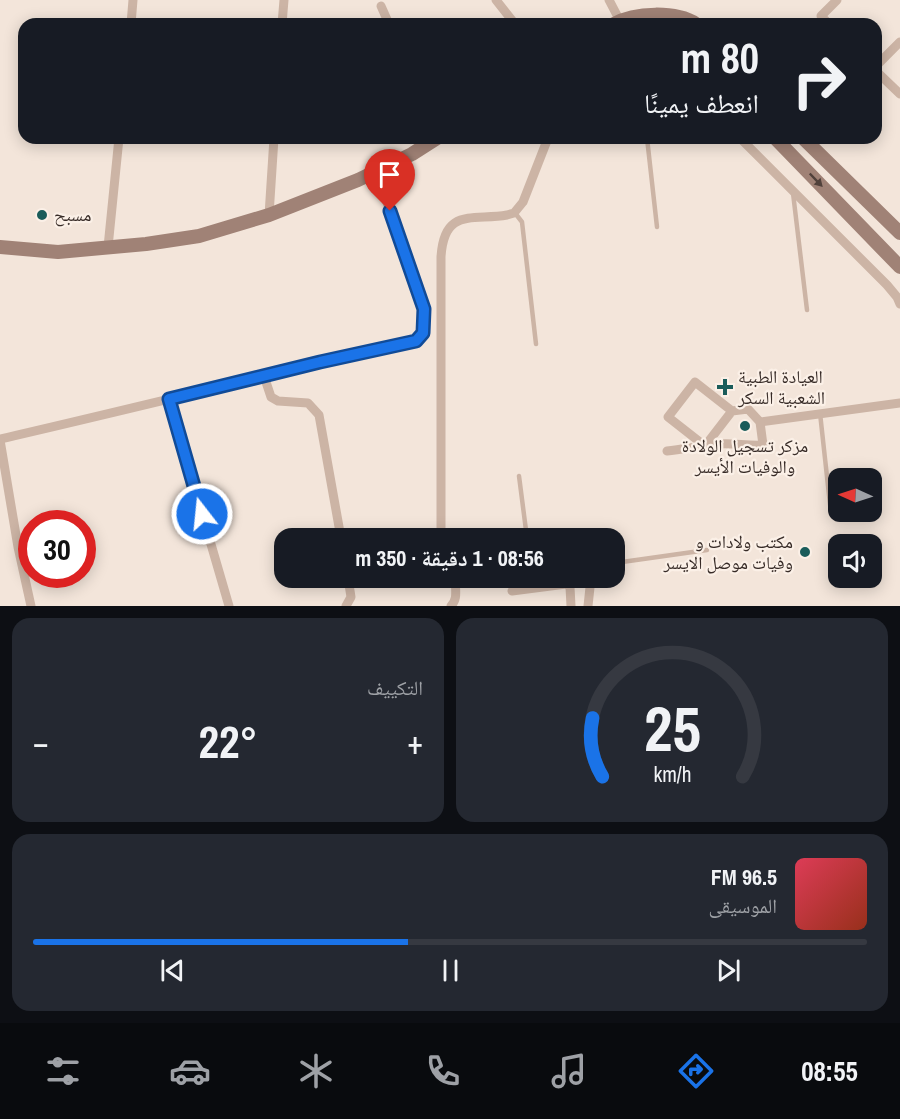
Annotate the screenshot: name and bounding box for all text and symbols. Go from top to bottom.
text: 80 m [680,30,759,86]
icon: right [780,42,858,120]
text: انعطف يمينًا [644,85,759,121]
pin [364,149,415,211]
icon: arrive [373,158,406,191]
one-way arrow [809,172,823,187]
place label: مسبح [54,202,91,227]
marker: مسبح [35,208,49,222]
place label: العيادة الطبية الشعبية السكر [737,364,825,410]
marker: العيادة الطبية الشعبية السكر [716,378,734,396]
marker: مزكر تسجيل الولادة والوفيات الأيسر [738,419,752,433]
place label: مزكر تسجيل الولادة والوفيات الأيسر [682,433,808,479]
north arrow [828,468,882,522]
map controls [828,468,882,588]
position arrow [170,482,234,546]
speed limit sign: 30 [18,510,96,588]
place label: مكتب ولادات و وفيات موصل الايسر [662,529,793,575]
button: sound [828,534,882,588]
text: 08:56 · 1 دقيقة · 350 m [355,543,544,573]
marker: مكتب ولادات و وفيات موصل الايسر [798,545,812,559]
text: التكييف [367,674,423,701]
text: 25 [644,686,700,770]
text: 22° [198,711,258,772]
text: − [33,720,49,764]
text: + [407,720,423,764]
text: km/h [653,760,691,789]
text: 96.5 FM [711,862,777,892]
text: الموسيقى [709,892,777,919]
icon: previous [156,954,189,987]
icon: pause [434,954,467,987]
icon: next [712,954,745,987]
icon: filters [42,1050,84,1092]
icon: car [169,1050,211,1092]
icon: climate [295,1050,337,1092]
icon: phone [422,1050,464,1092]
icon: music [548,1050,590,1092]
icon: directions [675,1050,717,1092]
text: 08:55 [801,1053,858,1089]

